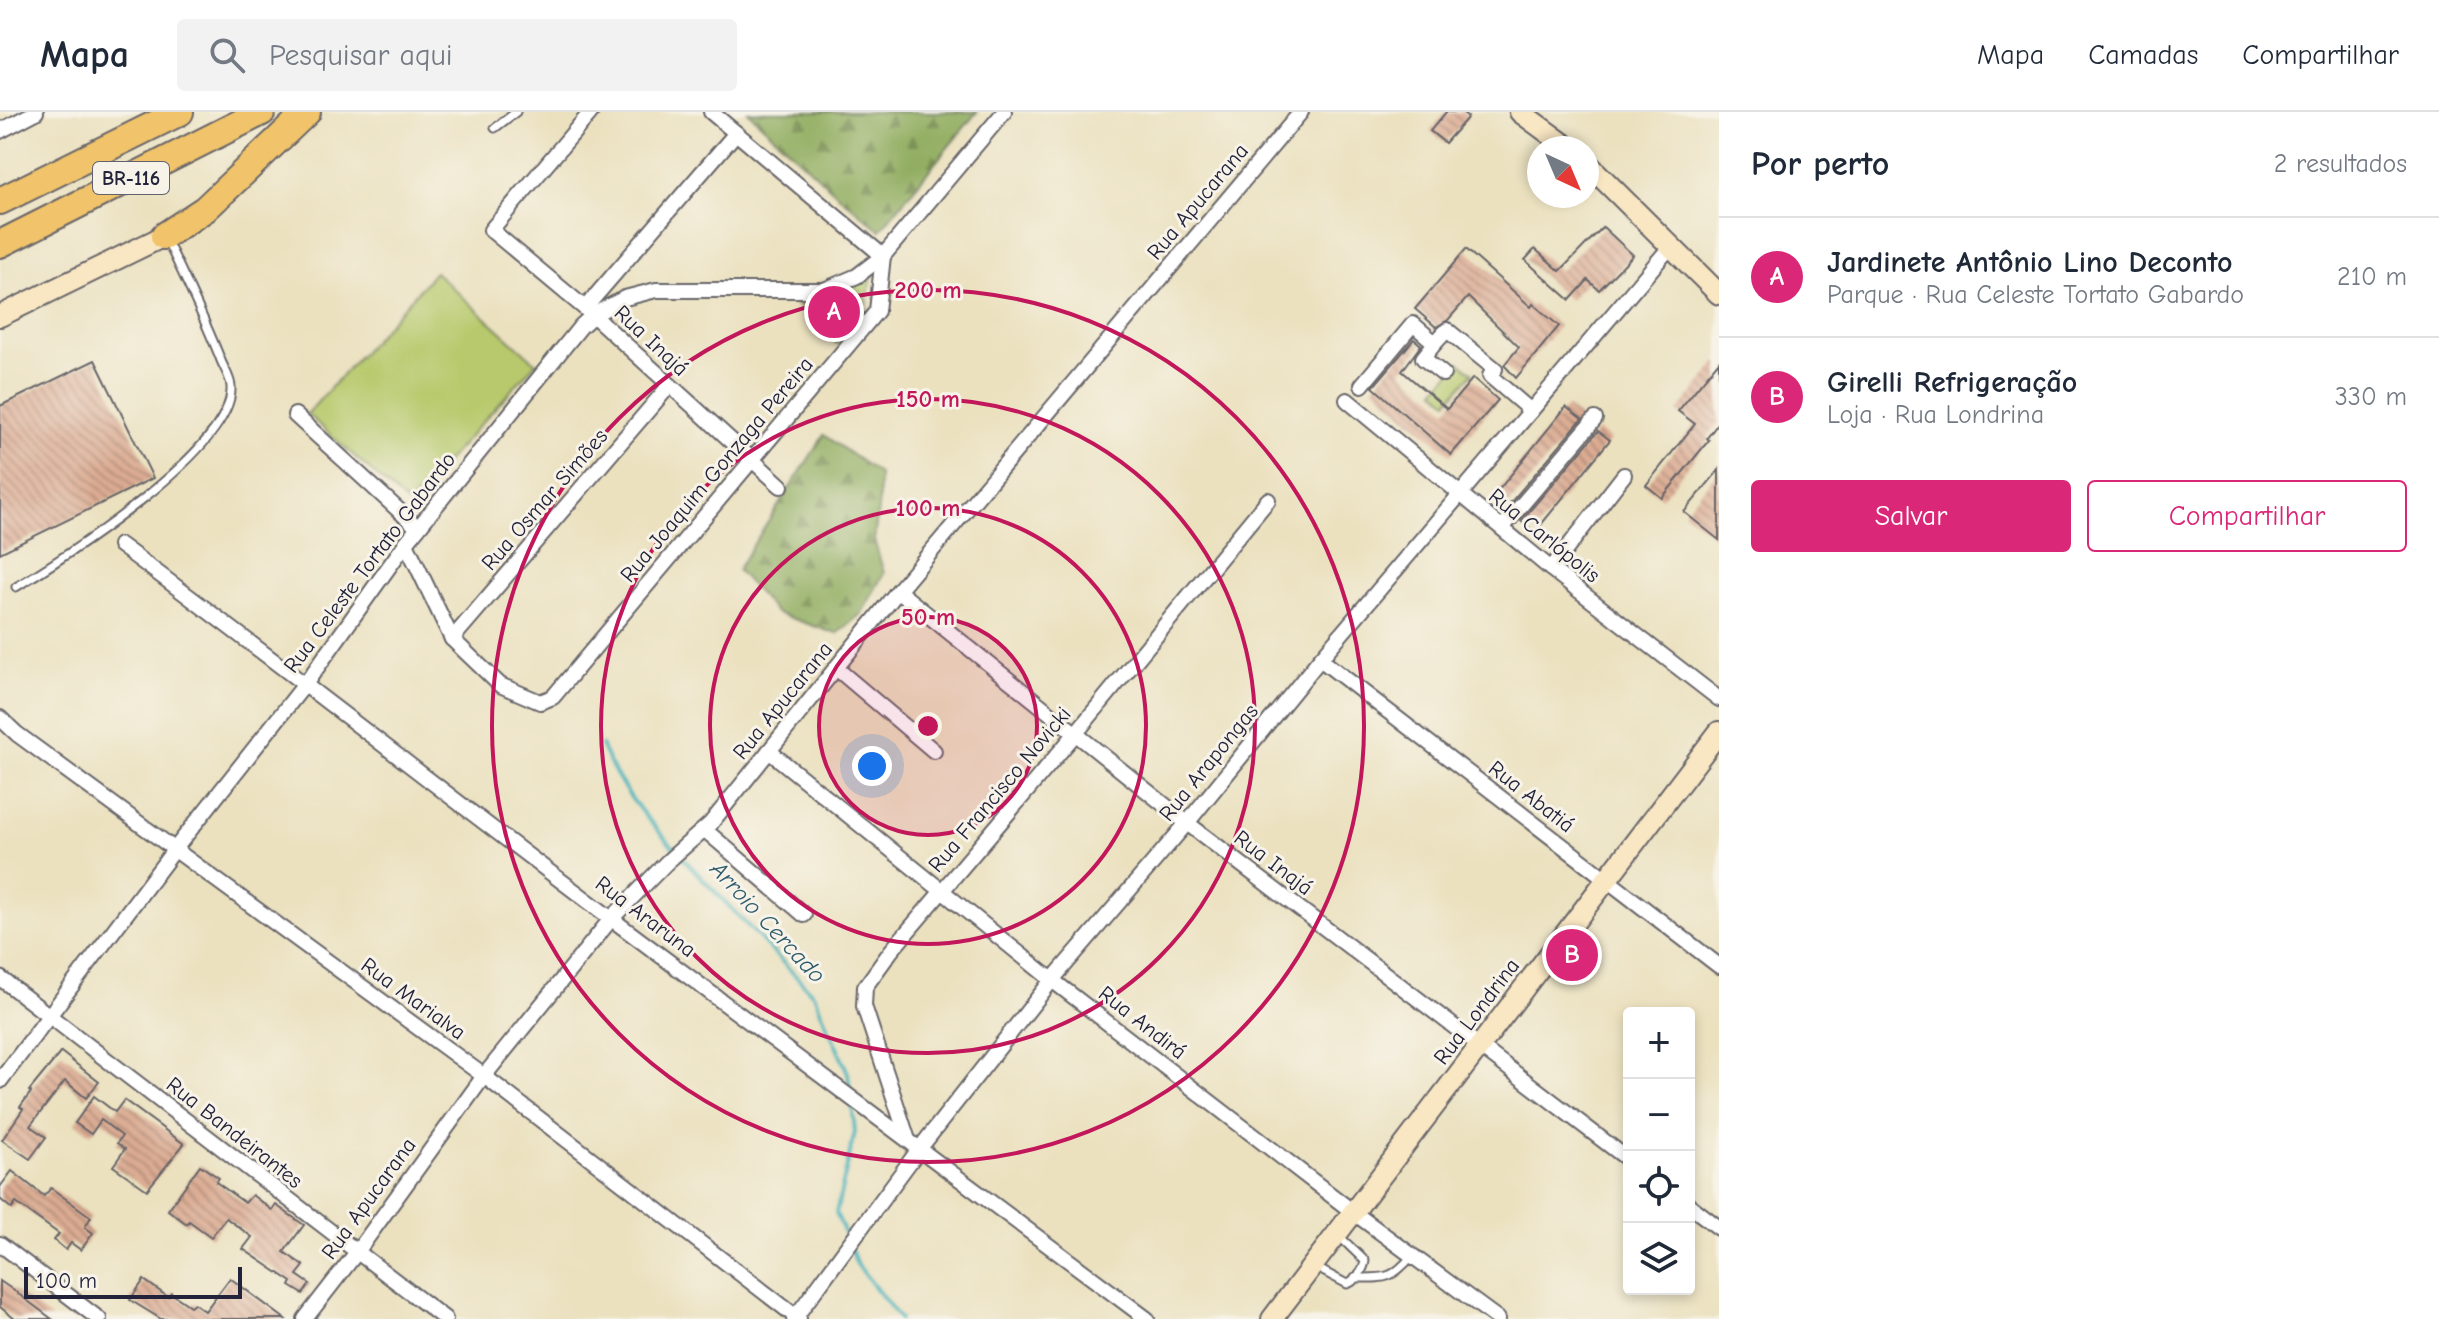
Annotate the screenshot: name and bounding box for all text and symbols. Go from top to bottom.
search box [177,19,737,91]
text: Mapa [40,33,129,77]
icon: search [205,33,249,77]
text: Pesquisar aqui [269,38,453,73]
text: Mapa [1977,39,2044,71]
text: Camadas [2088,39,2198,71]
text: Compartilhar [2242,39,2399,71]
north arrow [1527,136,1599,208]
street label: Rua Apucarana [1142,138,1254,265]
text: Por perto [1751,144,1889,184]
text: 2 resultados [2274,149,2407,179]
road number: BR-116 [93,162,169,194]
text: Jardinete Antônio Lino Deconto [1827,245,2232,280]
text: A [1770,262,1784,292]
text: 210 m [2337,262,2407,292]
text: 200 m [894,276,962,304]
text: Parque · Rua Celeste Tortato Gabardo [1827,280,2244,310]
pin: A [808,282,860,342]
street label: Rua Inajá [609,300,694,382]
street label: Rua Joaquim Gonzaga Pereira [615,352,819,588]
text: Girelli Refrigeração [1827,365,2077,400]
text: B [1769,382,1785,412]
text: 330 m [2335,382,2407,412]
text: 150 m [896,385,960,413]
text: Loja · Rua Londrina [1827,400,2044,430]
street label: Rua Osmar Simões [476,424,613,576]
street label: Rua Celeste Tortato Gabardo [278,447,461,678]
button: Salvar [1751,480,2071,552]
button: Compartilhar [2087,480,2407,552]
street label: Rua Carlópolis [1484,483,1605,588]
text: 100 m [896,494,960,522]
text: 50 m [901,603,955,631]
street label: Rua Apucarana [727,637,838,765]
street label: Rua Arapongas [1154,699,1264,826]
street label: Rua Francisco Novicki [923,702,1077,878]
centre of rings [914,712,942,740]
your location [852,746,892,786]
street label: Rua Abatiá [1483,755,1579,838]
street label: Rua Inajá [1229,825,1318,901]
water label: Arroio Cercado [704,855,831,989]
street label: Rua Araruna [590,871,701,963]
pin: B [1546,925,1598,985]
street label: Rua Marialva [356,952,471,1045]
street label: Rua Londrina [1428,953,1525,1070]
street label: Rua Andirá [1093,981,1191,1065]
map controls [1623,1007,1695,1295]
button: + [1623,1007,1695,1079]
street label: Rua Bandeirantes [161,1072,308,1194]
button: − [1623,1079,1695,1151]
street label: Rua Apucarana [316,1133,422,1264]
button: locate [1623,1151,1695,1223]
button: layers [1623,1223,1695,1295]
scale bar [24,1263,242,1299]
text: 100 m [36,1268,97,1294]

